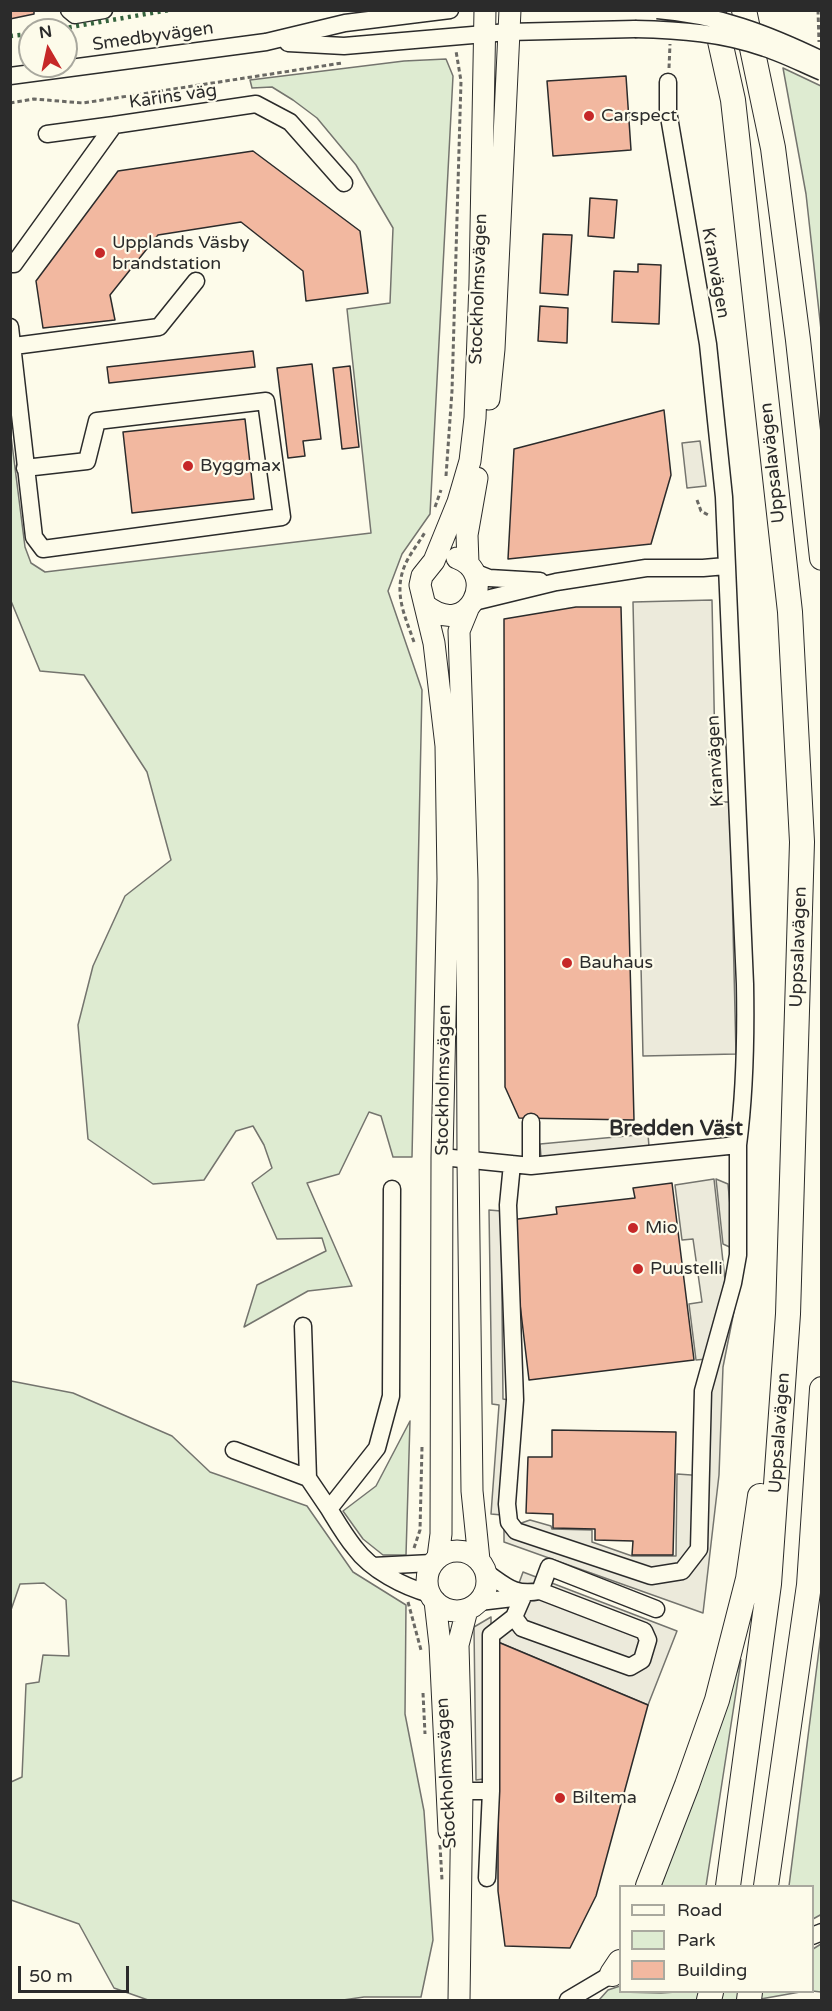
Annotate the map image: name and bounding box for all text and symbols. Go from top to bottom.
north arrow [18,18,78,78]
street label: Smedbyvägen [91,18,215,56]
text: N [38,21,53,43]
street label: Karins väg [128,80,218,114]
place label: Carspect [601,105,677,127]
marker: Carspect [582,109,596,123]
street label: Stockholmsvägen [466,213,492,365]
street label: Kranvägen [696,226,734,320]
place label: Upplands Väsby brandstation [112,232,249,274]
marker: Upplands Väsby brandstation [93,246,107,260]
street label: Uppsalavägen [756,402,790,524]
place label: Byggmax [200,455,281,477]
marker: Byggmax [181,459,195,473]
street label: Kranvägen [703,715,729,807]
street label: Uppsalavägen [786,886,812,1008]
place label: Bauhaus [579,952,653,974]
marker: Bauhaus [560,956,574,970]
street label: Stockholmsvägen [432,1004,456,1156]
district label: Bredden Väst [609,1116,743,1142]
place label: Mio [645,1217,678,1239]
marker: Mio [626,1221,640,1235]
place label: Puustelli [650,1258,723,1280]
marker: Puustelli [631,1262,645,1276]
street label: Uppsalavägen [765,1372,795,1494]
street label: Stockholmsvägen [432,1697,462,1849]
place label: Biltema [572,1787,637,1809]
marker: Biltema [553,1791,567,1805]
legend [619,1885,814,1993]
text: Road [677,1899,722,1921]
text: Park [677,1929,715,1951]
scale bar [21,1954,132,1992]
text: Building [677,1959,747,1981]
text: 50 m [29,1965,73,1987]

